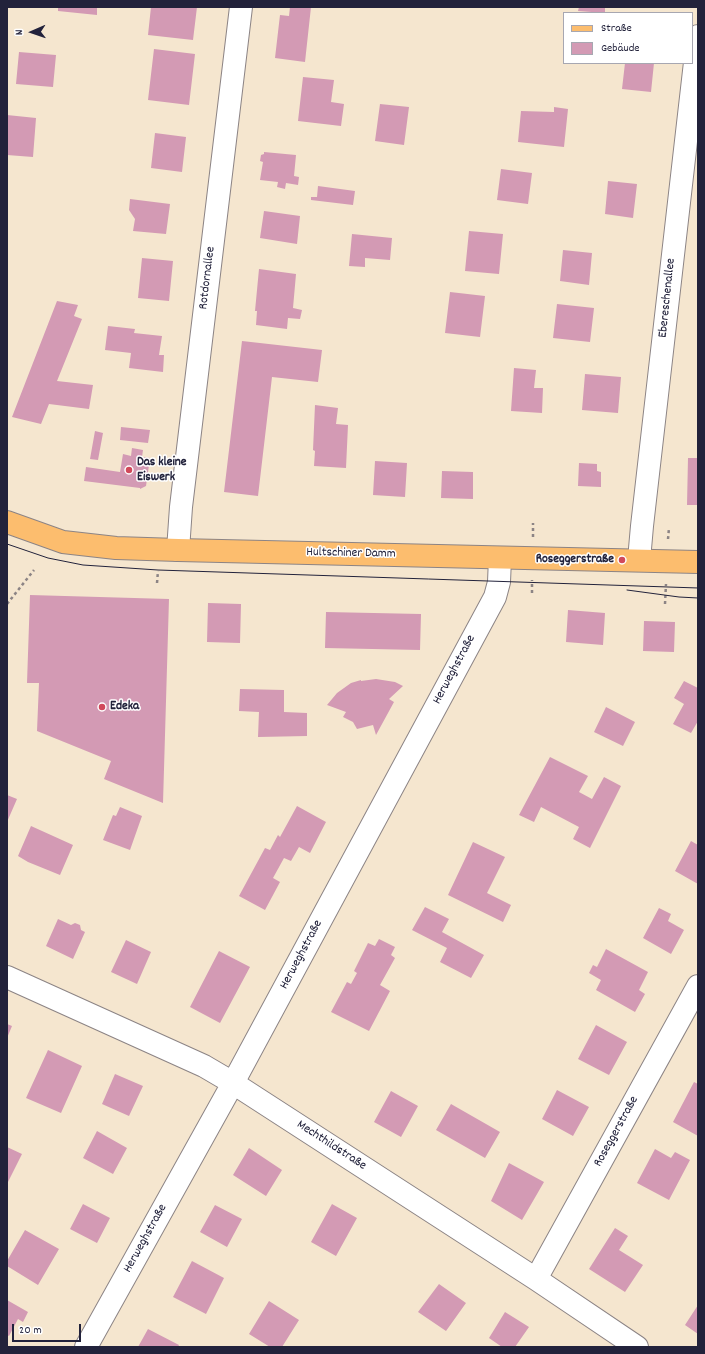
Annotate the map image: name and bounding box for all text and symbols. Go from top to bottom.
north arrow [12,12,52,52]
legend [563,12,693,64]
text: Straße [601,20,632,37]
text: N [12,29,28,35]
text: Gebäude [601,40,640,57]
street label: Rotdornallee [196,246,220,310]
street label: Ebereschenallee [656,257,680,339]
place label: Das kleine Eiswerk [137,455,187,486]
marker: Das kleine Eiswerk [124,465,134,475]
street label: Hultschiner Damm [306,545,396,563]
place label: Roseggerstraße [536,552,614,568]
marker: Roseggerstraße [617,555,627,565]
street label: Herweghstraße [430,633,480,707]
place label: Edeka [110,699,139,715]
marker: Edeka [97,702,107,712]
street label: Herweghstraße [277,918,327,992]
street label: Roseggerstraße [591,1094,643,1170]
street label: Mechthildstraße [293,1118,369,1174]
street label: Herweghstraße [121,1202,171,1276]
scale bar [14,1316,83,1342]
text: 20 m [19,1322,42,1339]

